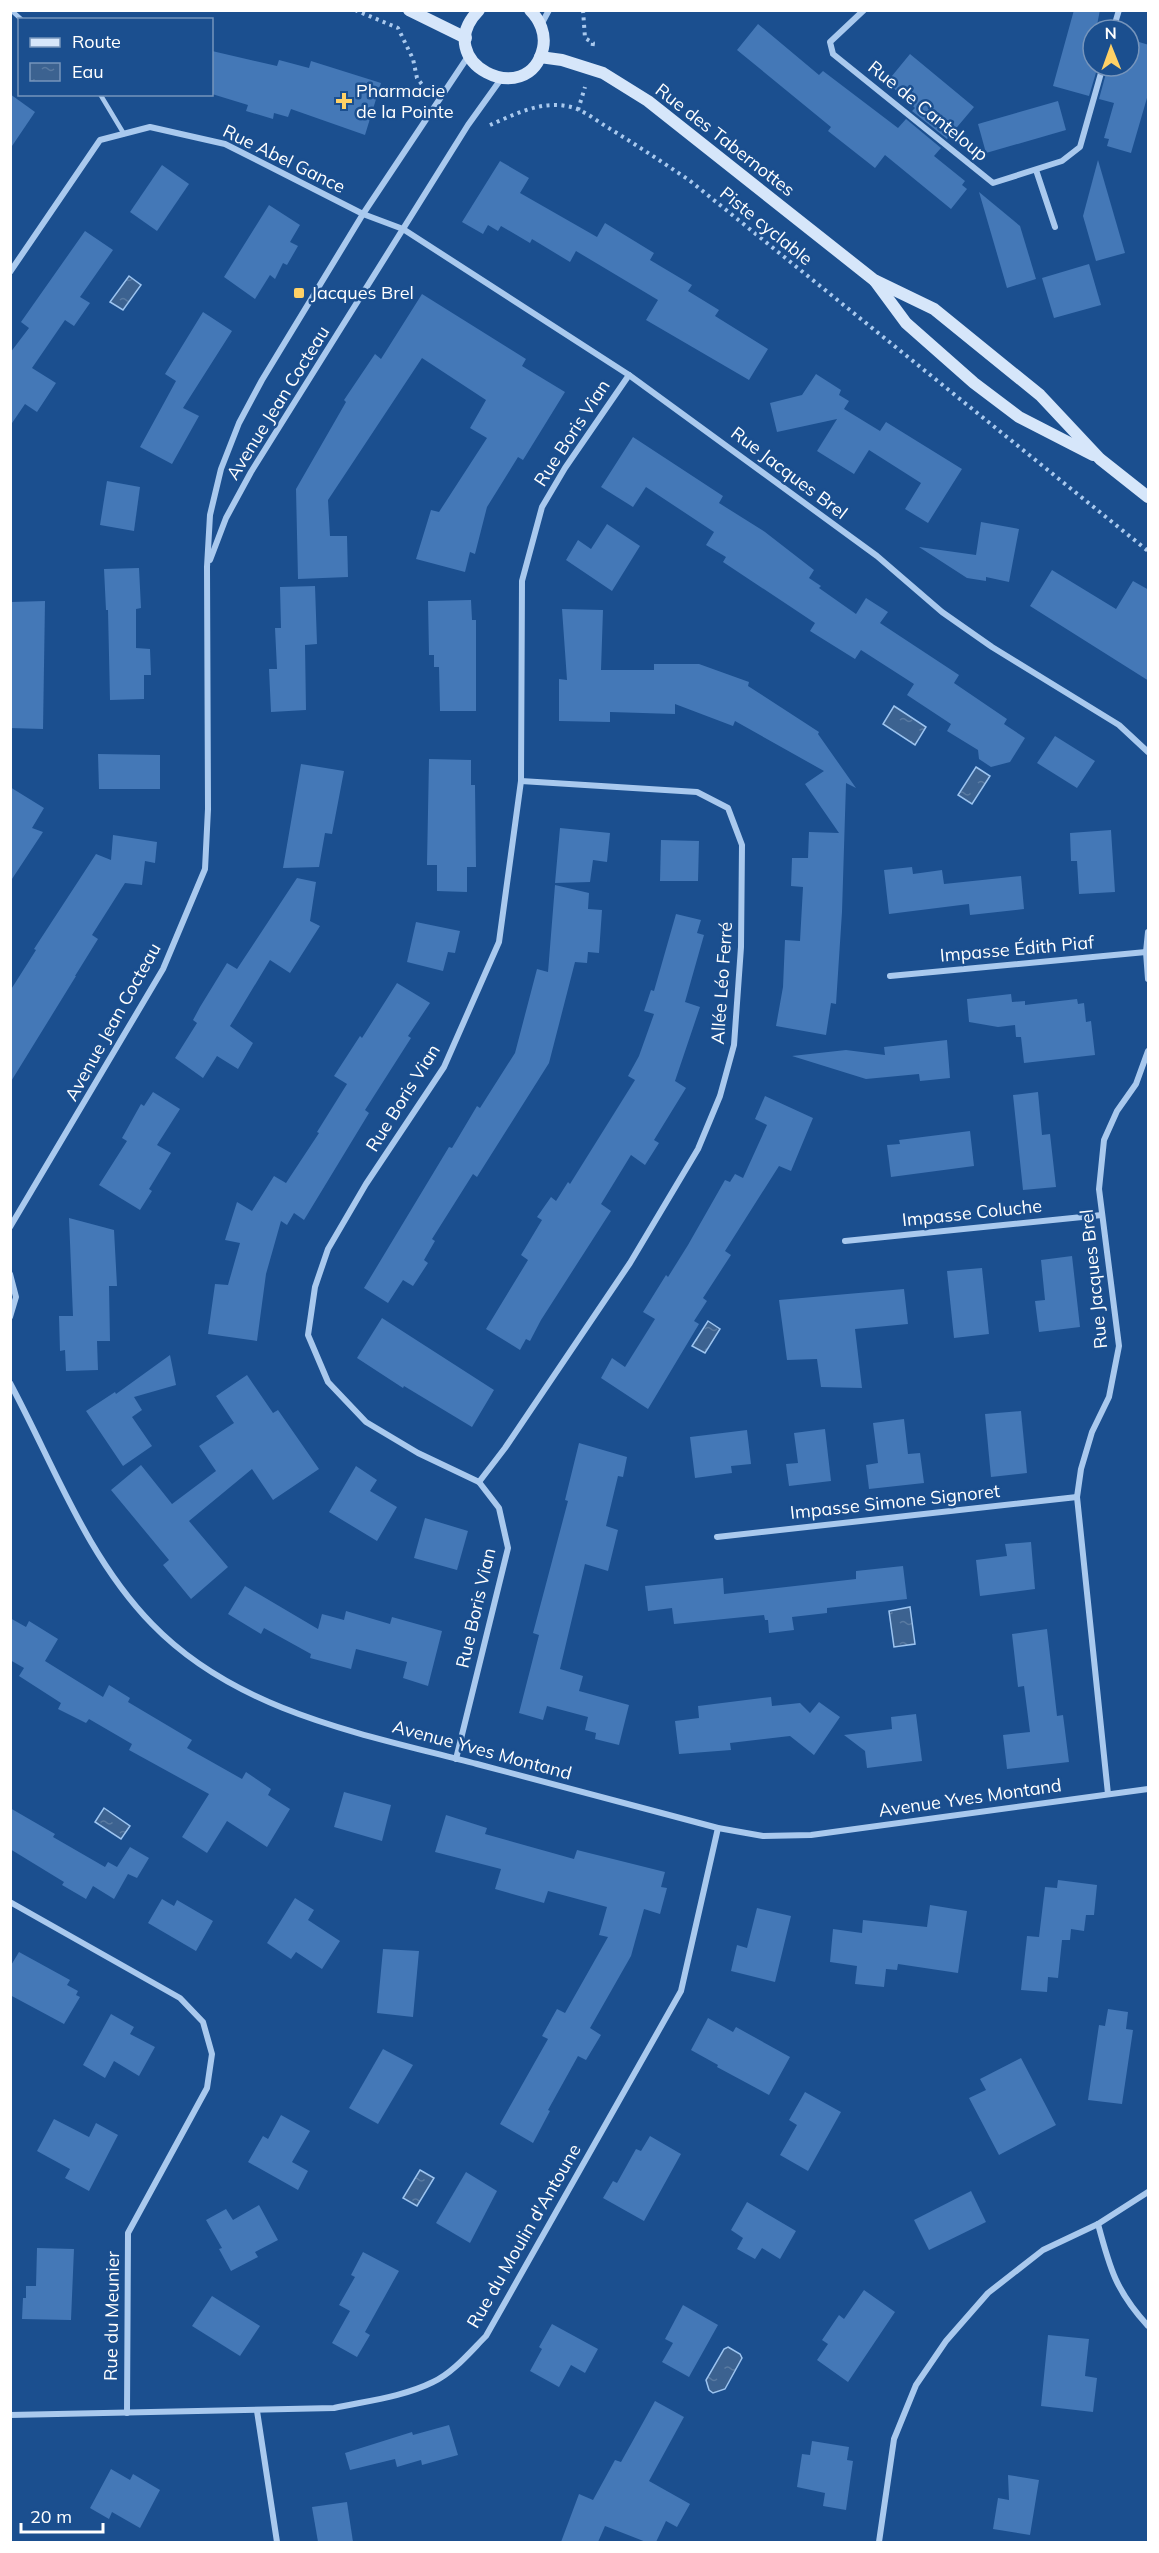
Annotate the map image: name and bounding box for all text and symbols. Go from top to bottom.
legend [18,18,213,96]
north arrow [1081,18,1141,78]
text: N [1105,23,1117,43]
text: Route [72,30,121,53]
street label: Rue de Canteloup [864,55,993,166]
text: Eau [72,60,104,83]
street label: Rue des Tabernottes [651,78,800,201]
place label: Pharmacie de la Pointe [356,79,454,123]
marker: Pharmacie de la Pointe [337,94,351,108]
street label: Rue Abel Gance [219,119,349,198]
street label: Piste cyclable [715,181,817,270]
place label: Jacques Brel [311,281,414,304]
marker: Jacques Brel [292,286,306,300]
street label: Avenue Jean Cocteau [221,321,334,484]
street label: Rue Boris Vian [529,375,615,490]
street label: Rue Jacques Brel [726,421,852,524]
street label: Allée Léo Ferré [706,921,737,1045]
street label: Impasse Édith Piaf [939,930,1096,967]
street label: Avenue Jean Cocteau [60,939,166,1105]
street label: Rue Boris Vian [360,1040,445,1156]
street label: Impasse Coluche [901,1194,1043,1231]
street label: Rue Jacques Brel [1075,1208,1112,1350]
street label: Impasse Simone Signoret [789,1479,1001,1524]
street label: Rue Boris Vian [451,1546,500,1670]
street label: Avenue Yves Montand [390,1715,574,1785]
street label: Avenue Yves Montand [877,1773,1063,1822]
street label: Rue du Moulin d'Antoune [461,2140,586,2332]
street label: Rue du Meunier [99,2250,124,2381]
scale bar [21,2496,104,2534]
text: 20 m [30,2505,72,2528]

